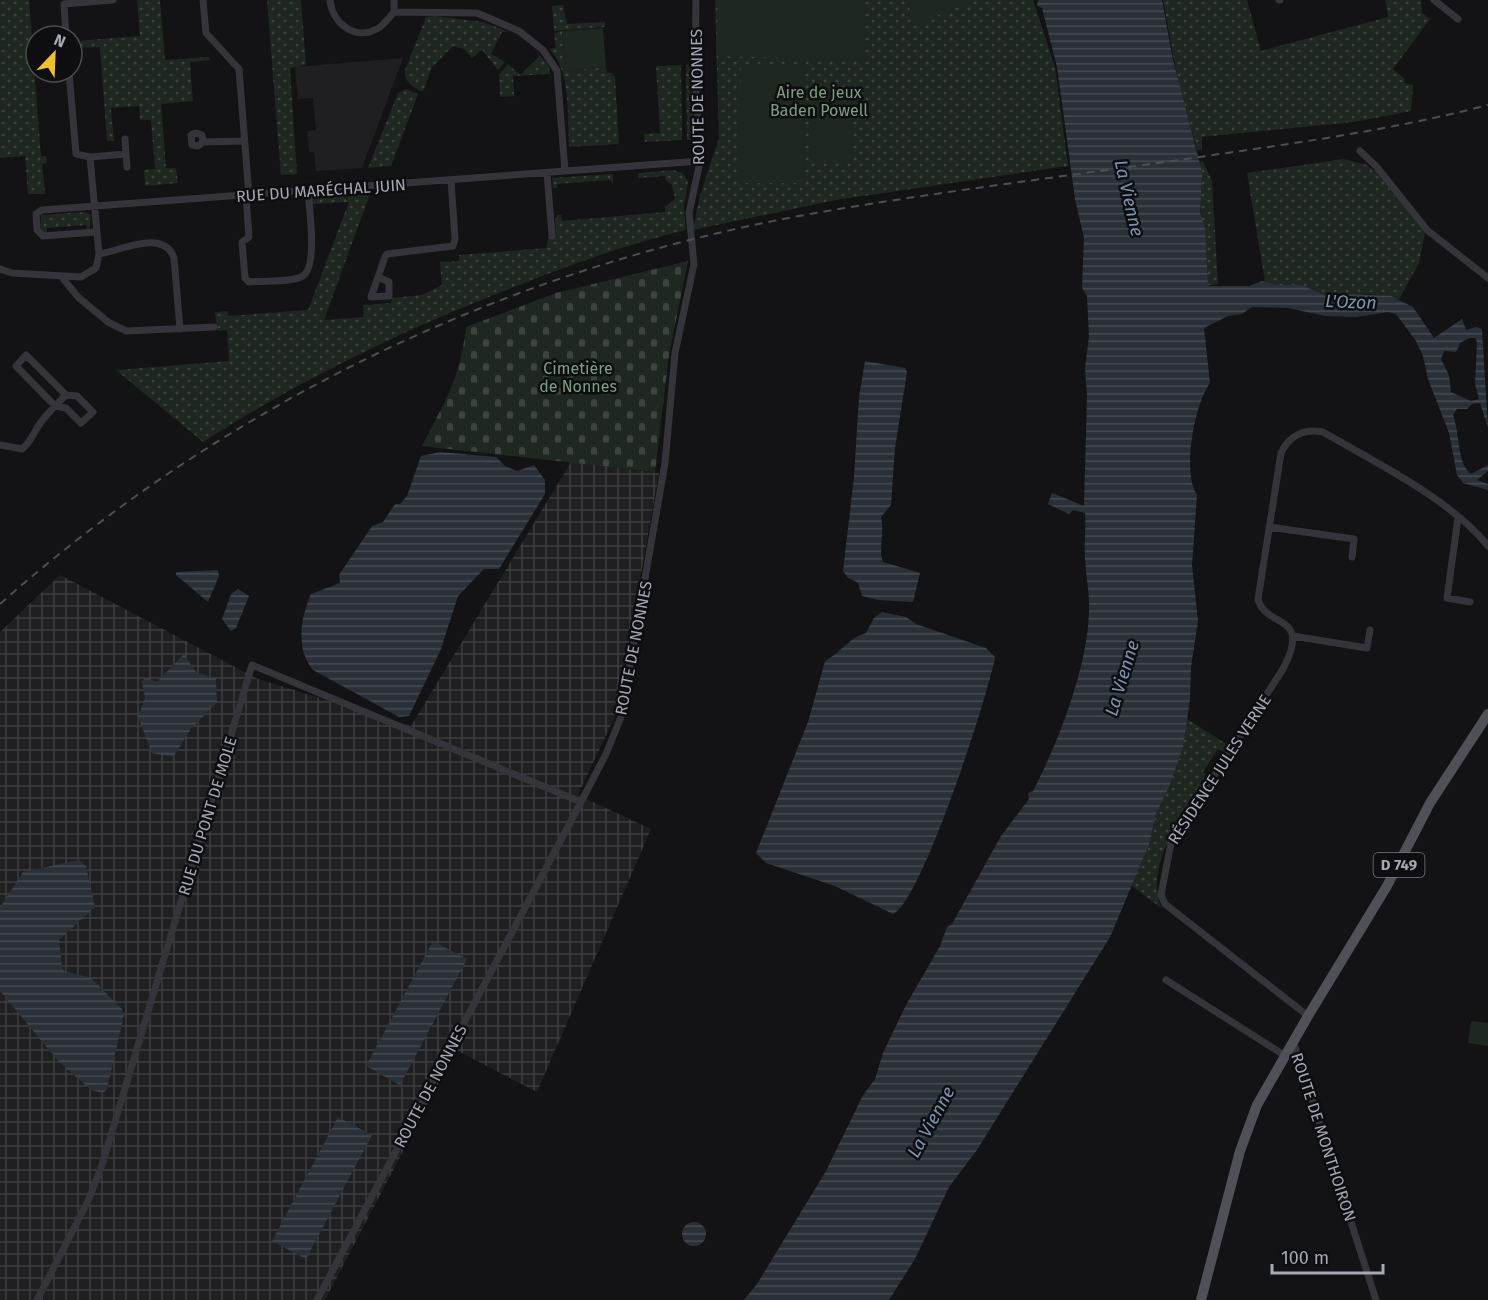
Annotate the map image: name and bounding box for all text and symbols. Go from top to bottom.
north arrow [24,24,84,84]
street label: ROUTE DE NONNES [687,28,708,165]
text: N [51,30,68,51]
park label: Aire de jeux Baden Powell [770,83,868,120]
water label: La Vienne [1110,158,1148,238]
street label: RUE DU MARÉCHAL JUIN [235,174,407,206]
water label: L'Ozon [1325,290,1377,314]
park label: Cimetière de Nonnes [539,359,617,396]
street label: ROUTE DE NONNES [611,579,656,717]
water label: La Vienne [1100,638,1144,718]
street label: RÉSIDENCE JULES VERNE [1163,690,1275,848]
street label: RUE DU PONT DE MOLE [174,735,241,898]
road number: D 749 [1374,853,1424,877]
street label: ROUTE DE NONNES [390,1021,471,1151]
street label: ROUTE DE MONTHOIRON [1287,1050,1360,1224]
water label: La Vienne [903,1083,959,1161]
scale bar [1272,1237,1383,1275]
text: 100 m [1281,1247,1329,1269]

